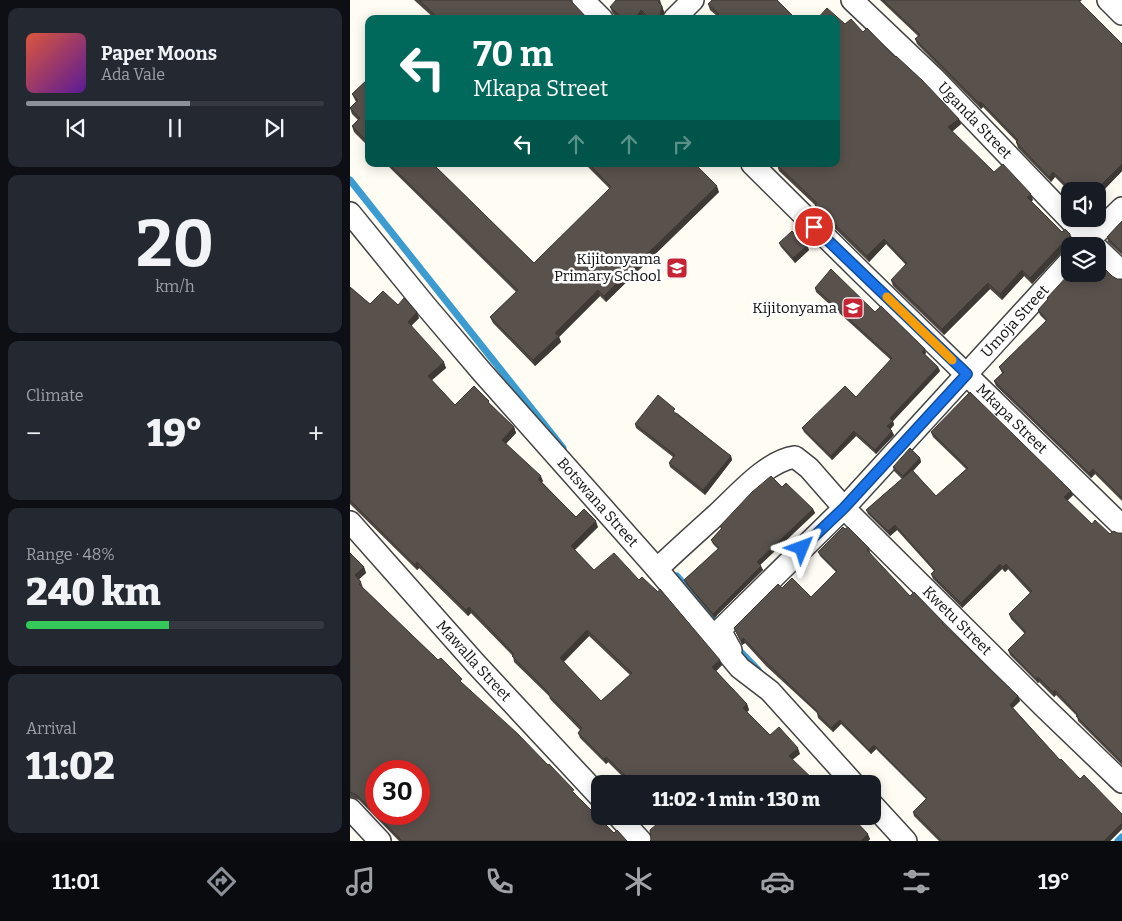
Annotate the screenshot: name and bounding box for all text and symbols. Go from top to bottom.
text: 70 m [473,33,553,75]
icon: left [390,35,455,100]
text: Paper Moons [101,42,217,65]
text: Ada Vale [101,65,165,84]
text: Mkapa Street [473,75,608,102]
street label: Uganda Street [934,78,1016,163]
icon: previous [62,114,90,142]
icon: pause [161,114,189,142]
icon: next [260,114,288,142]
icon: left [509,130,537,158]
icon: ahead [562,130,590,158]
icon: ahead [615,130,643,158]
icon: right [668,130,696,158]
map controls [1061,182,1106,282]
button: sound [1061,182,1106,227]
text: 20 [136,205,214,283]
pin [793,206,835,248]
icon: arrive [800,213,828,241]
button: layers [1061,237,1106,282]
place label: Kijitonyama Primary School [554,250,661,285]
school or university icon: Kijitonyama Primary School [665,256,689,280]
text: km/h [155,277,195,296]
street label: Umoja Street [977,281,1053,361]
school or university icon: Kijitonyama [841,296,865,320]
place label: Kijitonyama [752,299,837,317]
street label: Mkapa Street [973,380,1052,458]
text: Climate [26,386,84,405]
text: 19° [147,410,203,456]
text: − [26,417,41,450]
text: + [308,417,324,450]
street label: Botswana Street [553,454,643,551]
position arrow [775,521,827,573]
text: Range · 48% [26,545,115,564]
text: 240 km [26,569,161,615]
street label: Kwetu Street [919,582,996,659]
street label: Mawalla Street [433,617,515,705]
text: Arrival [26,719,77,738]
text: 11:02 [26,743,115,789]
speed limit sign: 30 [365,760,430,825]
text: 11:02 · 1 min · 130 m [652,788,820,811]
icon: directions [204,864,239,899]
icon: music [343,864,378,899]
icon: phone [482,864,517,899]
icon: climate [621,864,656,899]
icon: car [760,864,795,899]
icon: filters [899,864,934,899]
text: 11:01 [52,868,100,895]
text: 19° [1038,868,1070,895]

